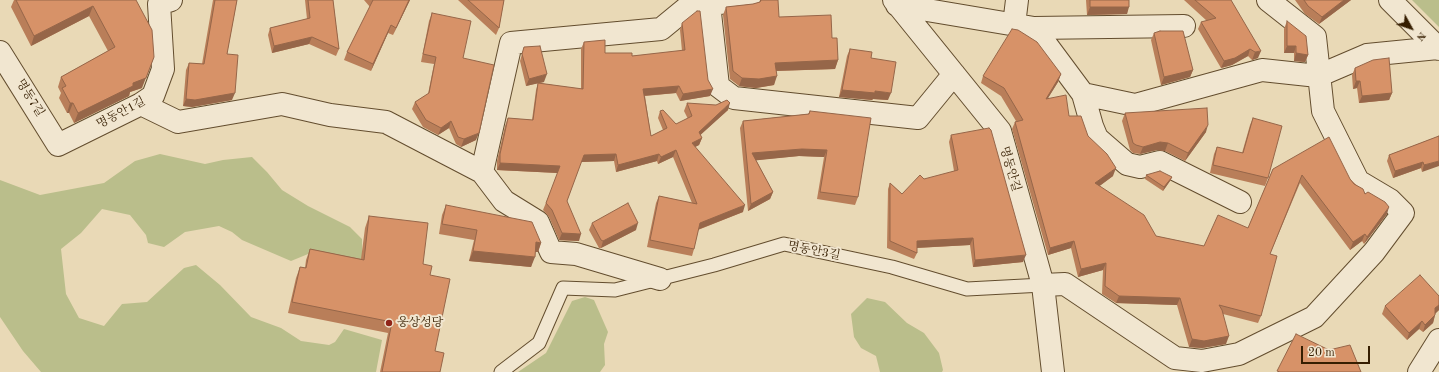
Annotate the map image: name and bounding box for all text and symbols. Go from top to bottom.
north arrow [1391,8,1431,48]
text: N [1414,29,1427,43]
street label: 명동7길 [13,76,47,120]
street label: 명동안1길 [94,94,148,132]
street label: 명동안길 [997,145,1023,193]
street label: 명동안3길 [786,239,842,263]
place label: 웅상성당 [397,316,443,330]
marker: 웅상성당 [384,318,394,328]
scale bar [1303,338,1372,364]
text: 20 m [1308,347,1335,359]

